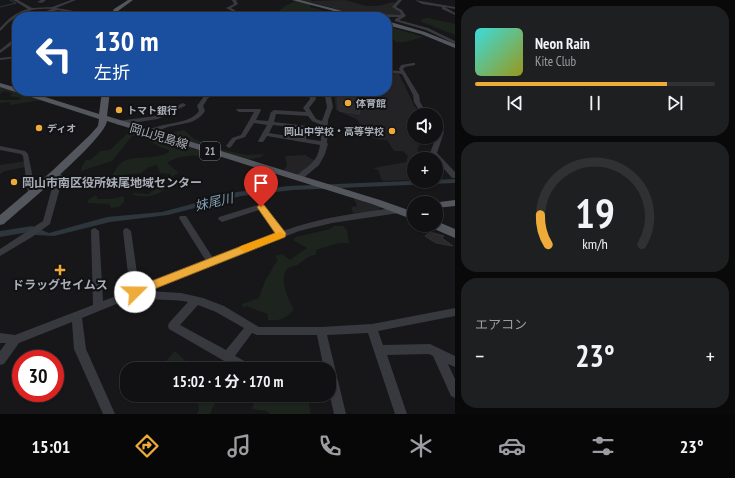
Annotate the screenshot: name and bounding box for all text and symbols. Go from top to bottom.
text: 130 m [94,22,158,59]
icon: left [28,28,80,80]
text: Neon Rain [535,34,590,53]
text: Kite Club [535,53,576,70]
text: 左折 [94,61,130,84]
icon: previous [504,92,526,114]
icon: pause [584,92,606,114]
icon: next [664,92,686,114]
place label: 体育館 [355,97,386,110]
marker: 体育館 [343,98,353,108]
place label: トマト銀行 [127,104,177,117]
marker: トマト銀行 [114,105,124,115]
map controls [407,108,443,232]
button: sound [407,108,443,144]
street label: 岡山児島線 [128,120,190,152]
place label: ディオ [47,122,76,135]
marker: ディオ [34,123,44,133]
place label: 岡山中学校・高等学校 [284,125,384,138]
marker: 岡山中学校・高等学校 [387,126,397,136]
road number: 21 [200,142,220,160]
button: + [407,152,443,188]
pin [244,166,278,207]
icon: arrive [250,172,272,194]
place label: 岡山市南区役所妹尾地域センター [22,175,202,190]
marker: 岡山市南区役所妹尾地域センター [9,177,19,187]
text: 19 [575,186,615,239]
water label: 妹尾川 [193,189,237,215]
button: − [407,196,443,232]
text: km/h [582,234,608,253]
marker: ドラッグセイムス [55,265,65,275]
position arrow [114,271,156,313]
place label: ドラッグセイムス [12,277,108,292]
text: エアコン [475,316,527,333]
text: 23° [575,336,615,375]
text: − [475,342,484,370]
text: + [706,342,715,370]
speed limit sign: 30 [12,350,64,402]
text: 15:02 · 1 分 · 170 m [173,372,283,391]
icon: directions [133,432,161,460]
icon: music [225,432,253,460]
icon: phone [316,432,344,460]
icon: climate [407,432,435,460]
icon: car [498,432,526,460]
icon: filters [589,432,617,460]
text: 15:01 [32,435,70,458]
text: 23° [680,435,703,458]

